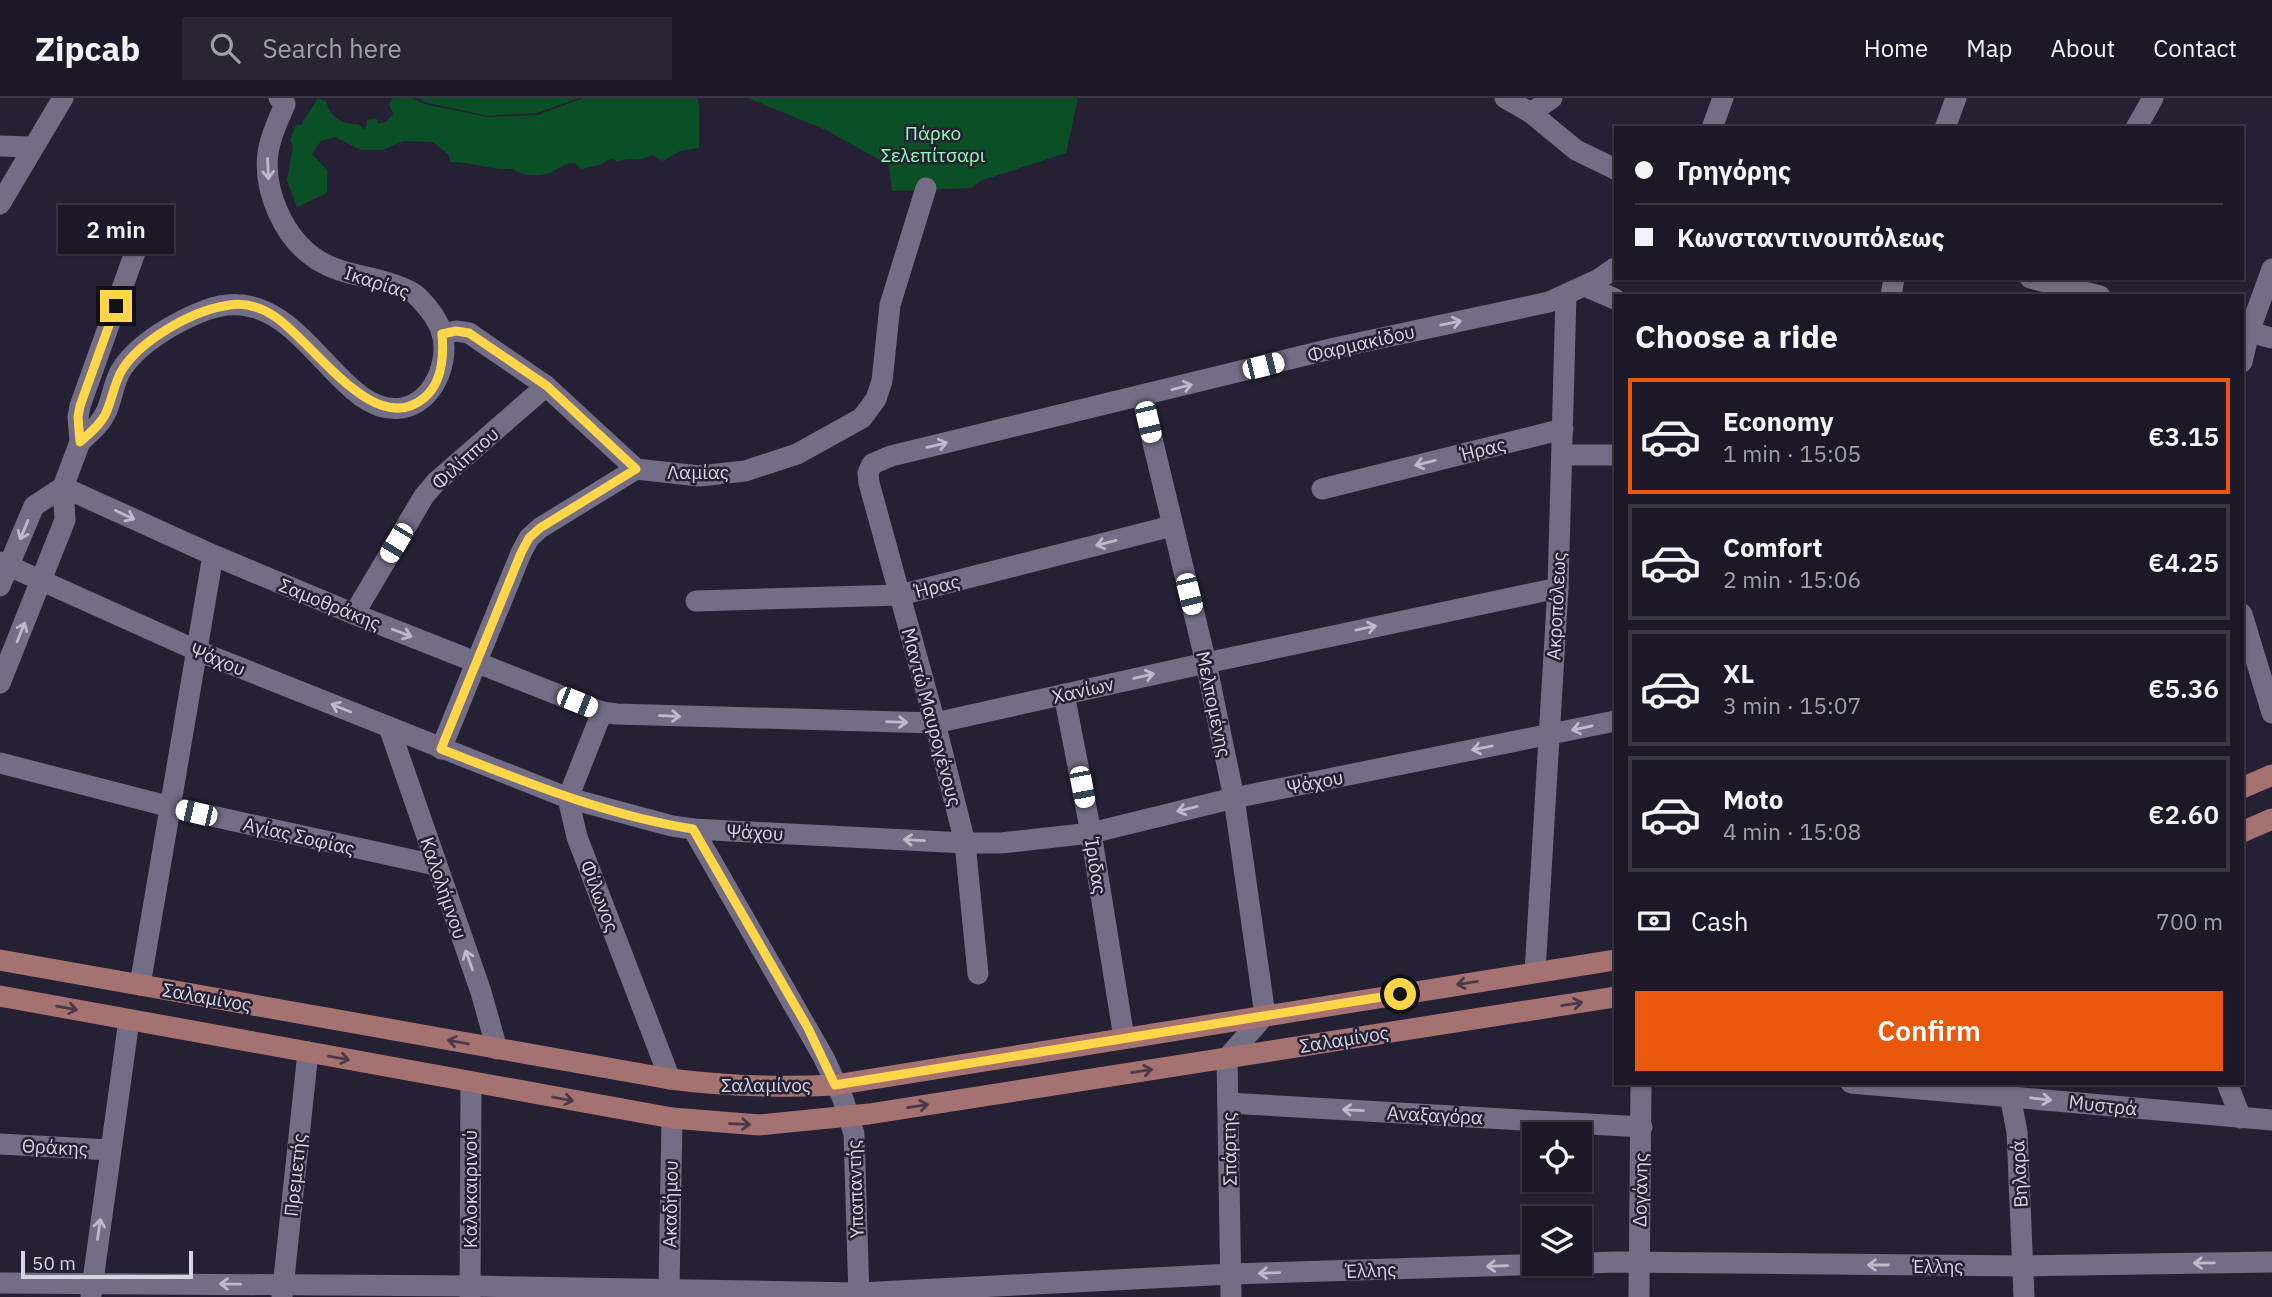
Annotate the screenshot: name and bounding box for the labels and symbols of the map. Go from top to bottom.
park label: Πάρκο Σελεπίτσαρι [881,121,986,167]
one-way arrow [261,157,275,180]
callout: 2 min [58,204,174,254]
street label: Ικαρίας [341,260,413,304]
route end [100,290,132,322]
one-way arrow [1439,316,1462,329]
street label: Φαρμακίδου [1305,319,1417,367]
car [1241,351,1286,381]
one-way arrow [1170,380,1193,393]
car [1134,399,1163,445]
street label: Φιλίππου [426,422,504,494]
street label: Ήρας [1457,432,1508,466]
one-way arrow [925,438,948,451]
one-way arrow [1414,457,1437,470]
street label: Λαμίας [667,460,729,484]
one-way arrow [114,509,135,522]
one-way arrow [17,519,30,540]
car [377,520,416,566]
one-way arrow [1095,537,1118,550]
street label: Ακροπόλεως [1541,551,1571,661]
street label: Ήρας [911,569,962,603]
car [1174,571,1205,617]
street label: Σαμοθράκης [276,573,384,635]
one-way arrow [1354,621,1377,635]
one-way arrow [15,622,28,644]
street label: Μαντώ Μαυρογένους [897,625,967,809]
one-way arrow [390,627,412,640]
street label: Ψάχου [187,637,249,681]
street label: Μελπομένης [1191,649,1237,759]
one-way arrow [1132,669,1155,683]
street label: Χανίων [1050,671,1116,709]
car [554,684,601,720]
one-way arrow [330,701,352,714]
one-way arrow [658,709,681,722]
one-way arrow [886,716,909,729]
one-way arrow [1571,722,1594,736]
one-way arrow [1471,742,1494,756]
car [1068,764,1097,810]
street label: Ψάχου [1285,765,1345,799]
car [174,798,219,828]
one-way arrow [1177,803,1199,816]
street label: Αγίας Σοφίας [241,812,357,860]
street label: Ψάχου [726,819,784,845]
street label: Καλολήμνου [415,834,473,942]
one-way arrow [903,834,926,847]
street label: Ίριδας [1080,835,1112,896]
street label: Φίλωνος [575,857,625,935]
one-way arrow [462,950,474,972]
street label: Σαλαμίνος [161,977,253,1017]
one-way arrow [1456,977,1479,990]
route start [1384,978,1416,1010]
one-way arrow [1560,997,1583,1010]
one-way arrow [55,1002,78,1015]
street label: Σαλαμίνος [1298,1020,1390,1058]
one-way arrow [447,1034,470,1048]
one-way arrow [327,1052,350,1065]
one-way arrow [1131,1064,1153,1077]
street label: Σαλαμίνος [721,1073,811,1097]
street label: Μυστρά [2067,1089,2139,1121]
one-way arrow [551,1092,574,1106]
one-way arrow [2029,1092,2052,1105]
one-way arrow [906,1099,929,1112]
street label: Αναξαγόρα [1386,1100,1484,1130]
one-way arrow [1342,1104,1365,1117]
street label: Σπάρτης [1216,1112,1242,1186]
one-way arrow [728,1118,751,1131]
street label: Καλοκαιρινού [458,1130,482,1248]
street label: Πρεμετής [279,1132,311,1218]
street label: Θράκης [21,1133,89,1161]
street label: Υπαπαντής [841,1139,869,1239]
street label: Βηλαρά [2005,1140,2033,1208]
street label: Δογάνης [1627,1153,1653,1227]
street label: Ακαδήμου [657,1160,683,1248]
one-way arrow [92,1218,105,1241]
scale bar [21,1248,192,1280]
street label: Έλλης [1911,1254,1964,1278]
one-way arrow [2193,1256,2216,1270]
street label: Έλλης [1344,1257,1397,1283]
one-way arrow [1867,1258,1890,1272]
one-way arrow [1485,1260,1508,1273]
one-way arrow [1258,1267,1281,1280]
one-way arrow [219,1277,242,1291]

